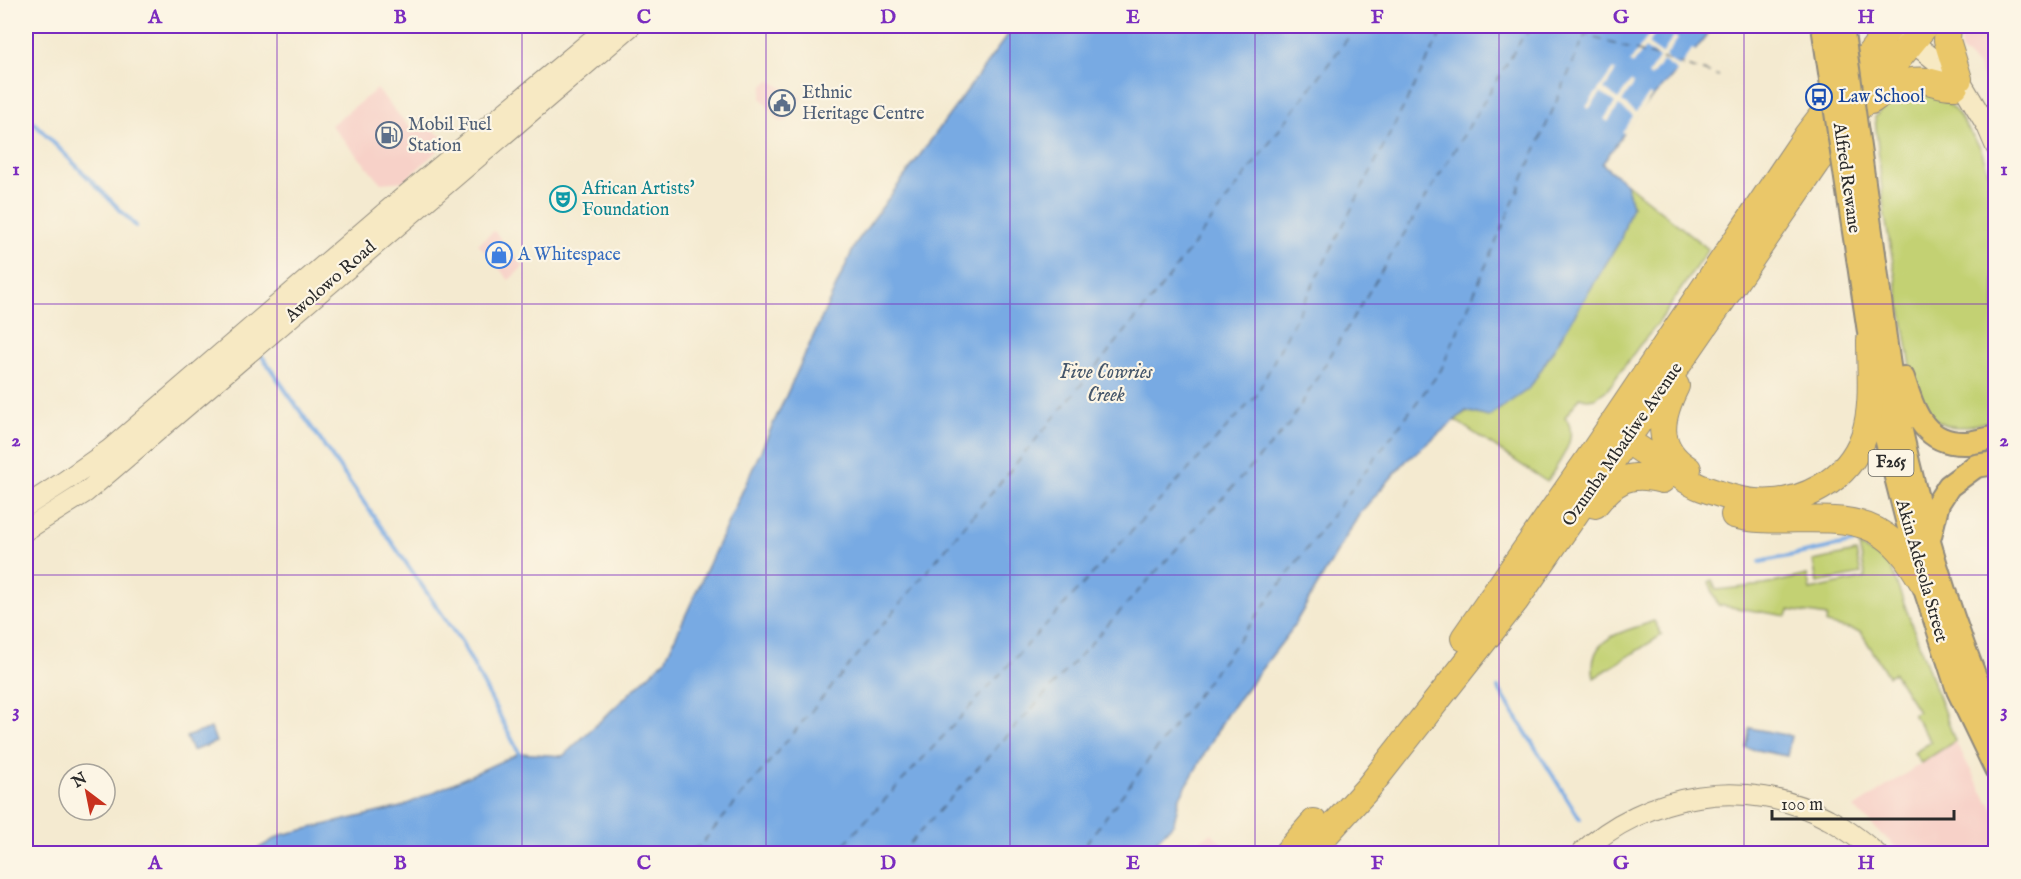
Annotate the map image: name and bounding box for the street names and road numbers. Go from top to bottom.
street label: Alfred Rewane [1827,120,1865,235]
street label: Awolowo Road [280,236,382,329]
street label: Ozumba Mbadiwe Avenue [1558,358,1688,532]
road number: F265 [1868,450,1914,476]
street label: Akin Adesola Street [1889,496,1952,645]

